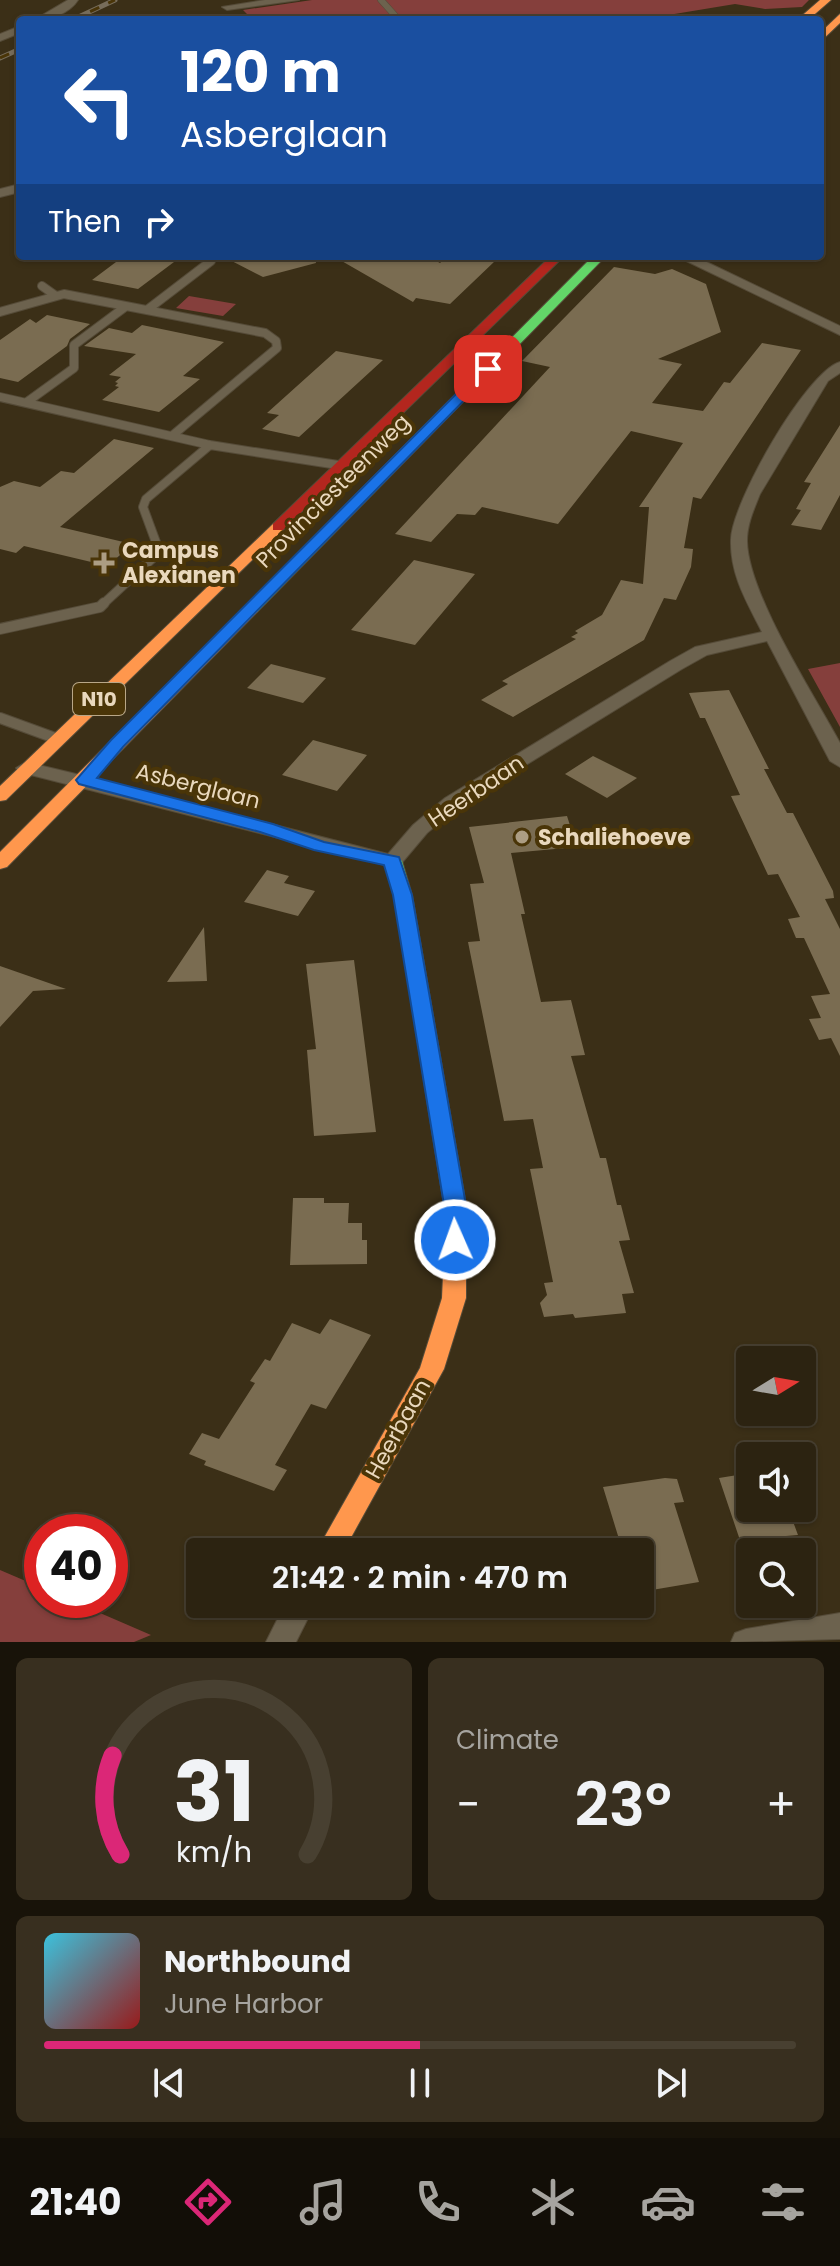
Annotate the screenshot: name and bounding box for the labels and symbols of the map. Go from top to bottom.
pin [454,335,522,403]
street label: Provinciesteenweg [249,407,417,575]
place label: Campus Alexianen [122,535,236,591]
marker: Campus Alexianen [93,552,115,574]
road number: N10 [73,683,125,715]
street label: Heerbaan [422,748,530,834]
street label: Asberglaan [133,756,263,816]
place label: Schaliehoeve [538,822,691,853]
marker: Schaliehoeve [513,828,531,846]
position arrow [413,1198,497,1282]
north arrow [736,1346,816,1426]
street label: Heerbaan [358,1374,438,1484]
speed limit sign: 40 [24,1514,128,1618]

